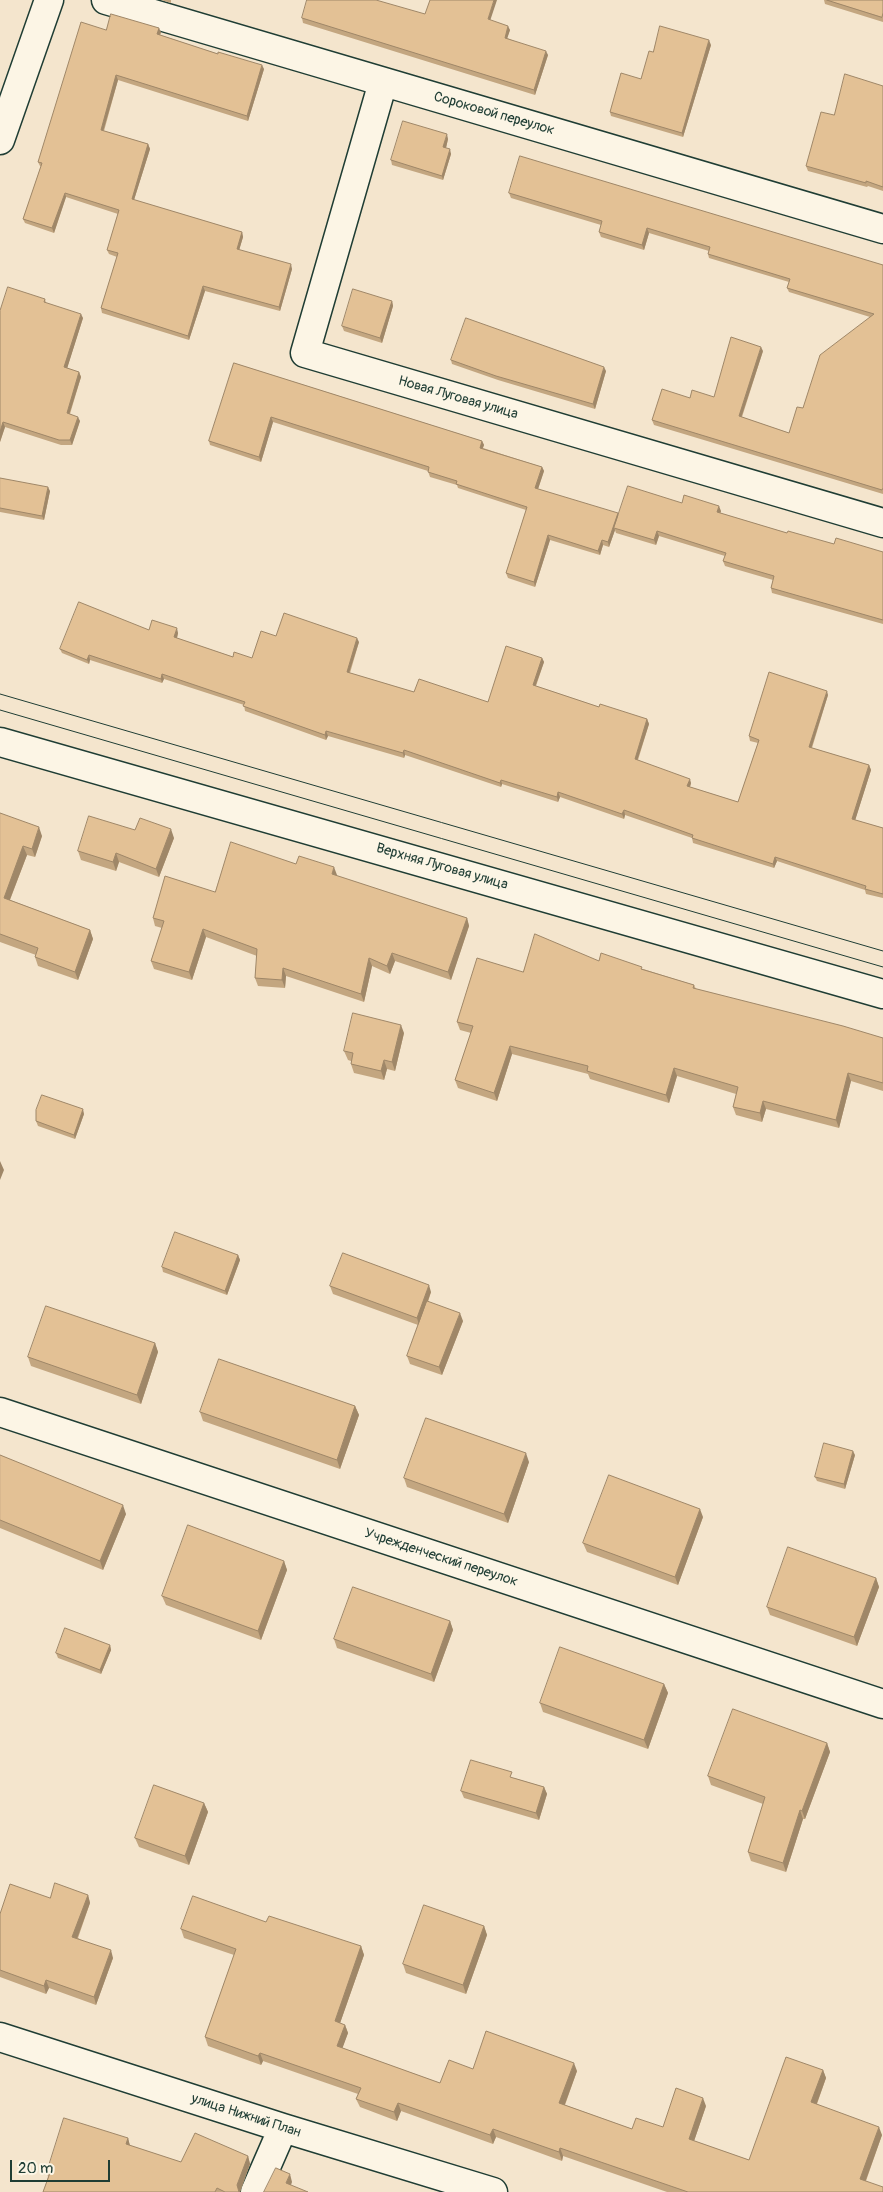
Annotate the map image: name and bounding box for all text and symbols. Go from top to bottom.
street label: Сороковой переулок [432,89,556,139]
street label: Новая Луговая улица [396,373,520,423]
street label: Верхняя Луговая улица [374,840,510,894]
street label: Учрежденческий переулок [362,1525,520,1591]
street label: улица Нижний План [189,2090,303,2142]
scale bar [12,2150,112,2182]
text: 20 m [18,2159,53,2178]

